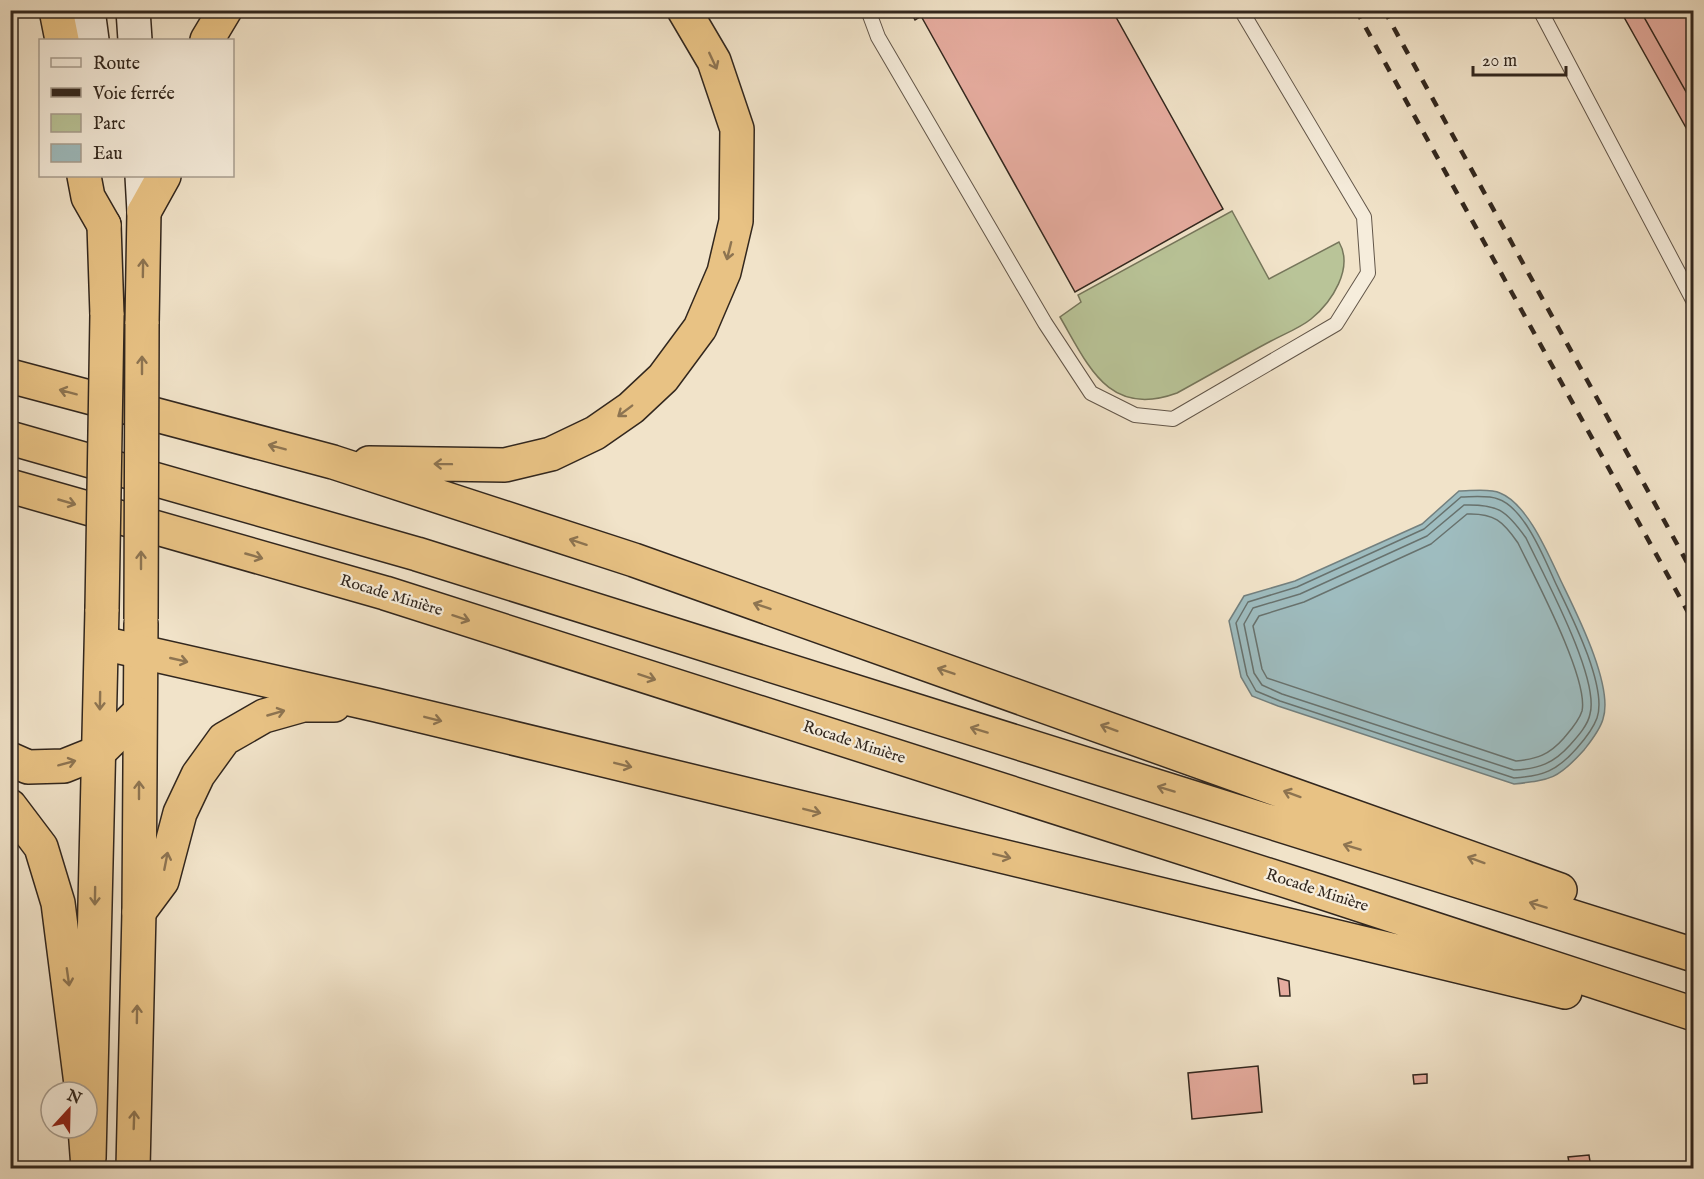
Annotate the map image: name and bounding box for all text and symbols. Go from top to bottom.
legend [39,39,234,177]
scale bar [1473,39,1566,77]
text: 20 m [1482,50,1517,73]
one-way arrow [708,52,719,70]
text: Route [93,53,140,76]
text: Voie ferrée [92,83,175,106]
text: Parc [93,113,126,136]
text: Eau [93,143,123,166]
one-way arrow [723,241,735,260]
one-way arrow [137,259,149,279]
one-way arrow [136,356,148,376]
one-way arrow [59,385,78,397]
one-way arrow [618,405,634,418]
one-way arrow [268,441,287,452]
one-way arrow [434,458,454,470]
one-way arrow [57,497,76,508]
one-way arrow [569,536,588,547]
one-way arrow [135,551,147,571]
one-way arrow [244,551,263,562]
street label: Rocade Minière [337,571,445,621]
one-way arrow [754,599,772,610]
one-way arrow [451,613,470,624]
one-way arrow [169,655,188,667]
one-way arrow [937,664,956,675]
one-way arrow [637,672,656,683]
one-way arrow [94,691,106,711]
one-way arrow [266,707,285,718]
one-way arrow [423,714,442,725]
street label: Rocade Minière [800,717,908,769]
one-way arrow [1100,722,1119,733]
one-way arrow [970,724,989,735]
one-way arrow [57,757,76,769]
one-way arrow [613,759,632,771]
one-way arrow [133,781,145,801]
one-way arrow [1157,782,1176,793]
one-way arrow [1283,788,1302,799]
one-way arrow [802,805,821,817]
one-way arrow [1343,841,1362,852]
one-way arrow [992,851,1011,863]
one-way arrow [161,852,172,871]
one-way arrow [1467,853,1486,864]
street label: Rocade Minière [1263,865,1371,917]
one-way arrow [90,886,101,906]
one-way arrow [1529,899,1548,910]
one-way arrow [63,967,74,986]
one-way arrow [131,1004,143,1024]
north arrow [39,1080,99,1140]
text: N [63,1086,84,1110]
one-way arrow [128,1111,140,1131]

